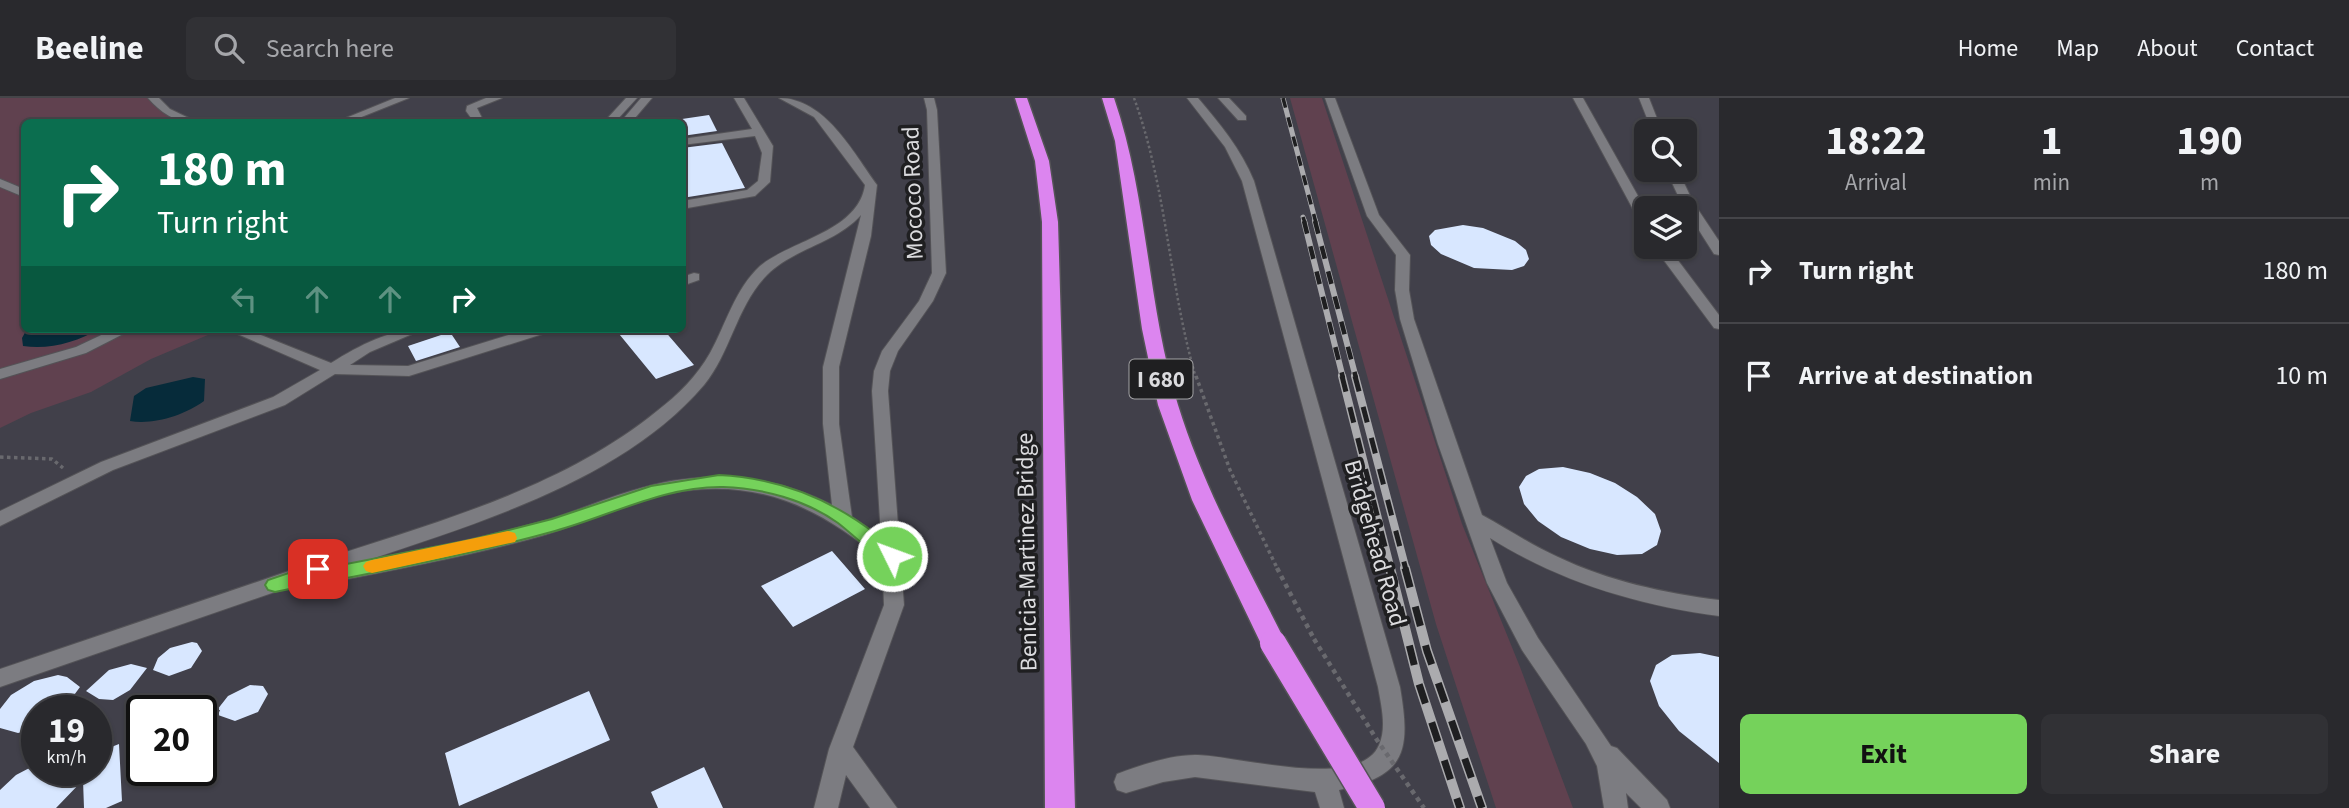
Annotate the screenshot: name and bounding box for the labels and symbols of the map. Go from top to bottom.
street label: Mococo Road [893,126,933,260]
road number: I 680 [1130,360,1192,398]
street label: Benicia-Martinez Bridge [1007,432,1047,672]
street label: Bridgehead Road [1335,456,1415,630]
position arrow [855,519,929,593]
pin [288,539,348,599]
speed limit sign: 20 [126,695,217,786]

